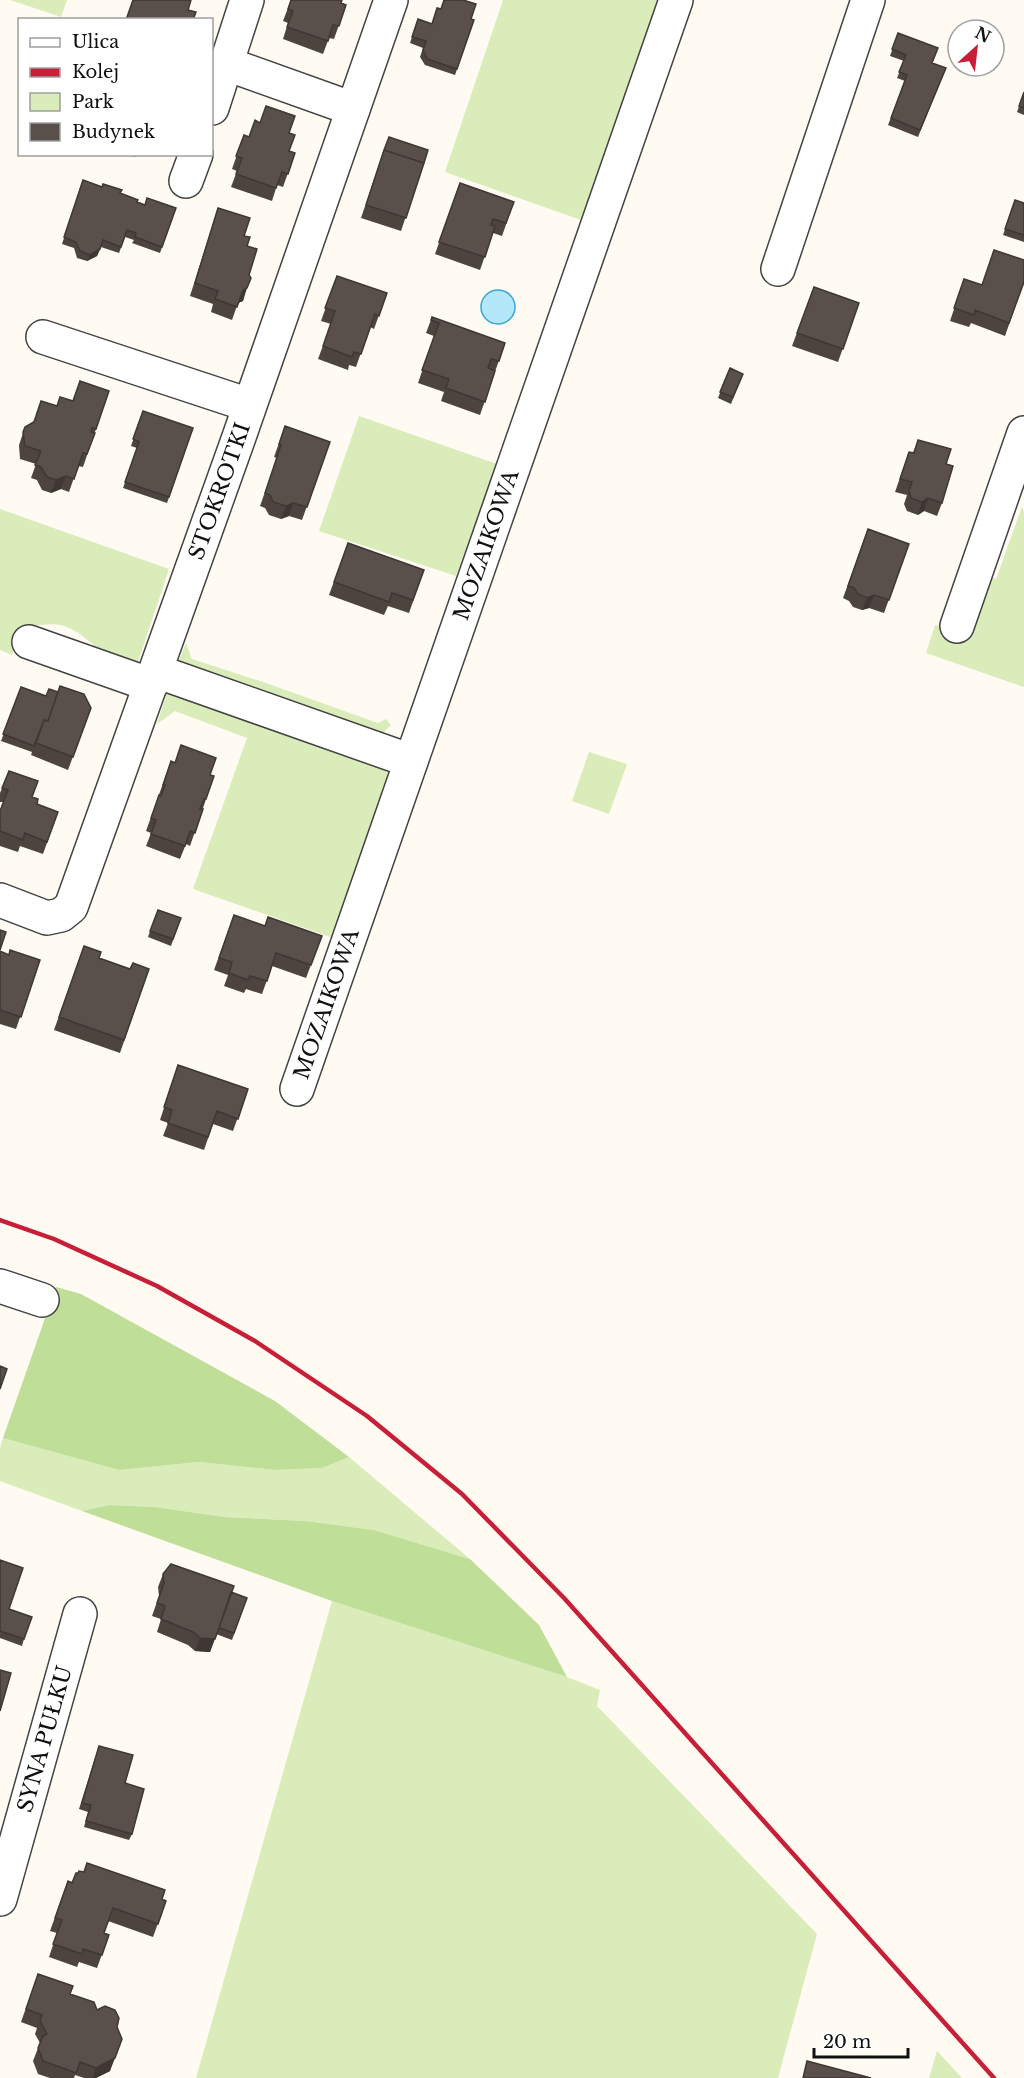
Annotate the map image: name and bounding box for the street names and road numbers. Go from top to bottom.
street label: STOKROTKI [183,419,256,563]
street label: MOZAIKOWA [448,466,525,624]
street label: MOZAIKOWA [288,925,365,1083]
street label: SYNA PUŁKU [12,1663,78,1815]

